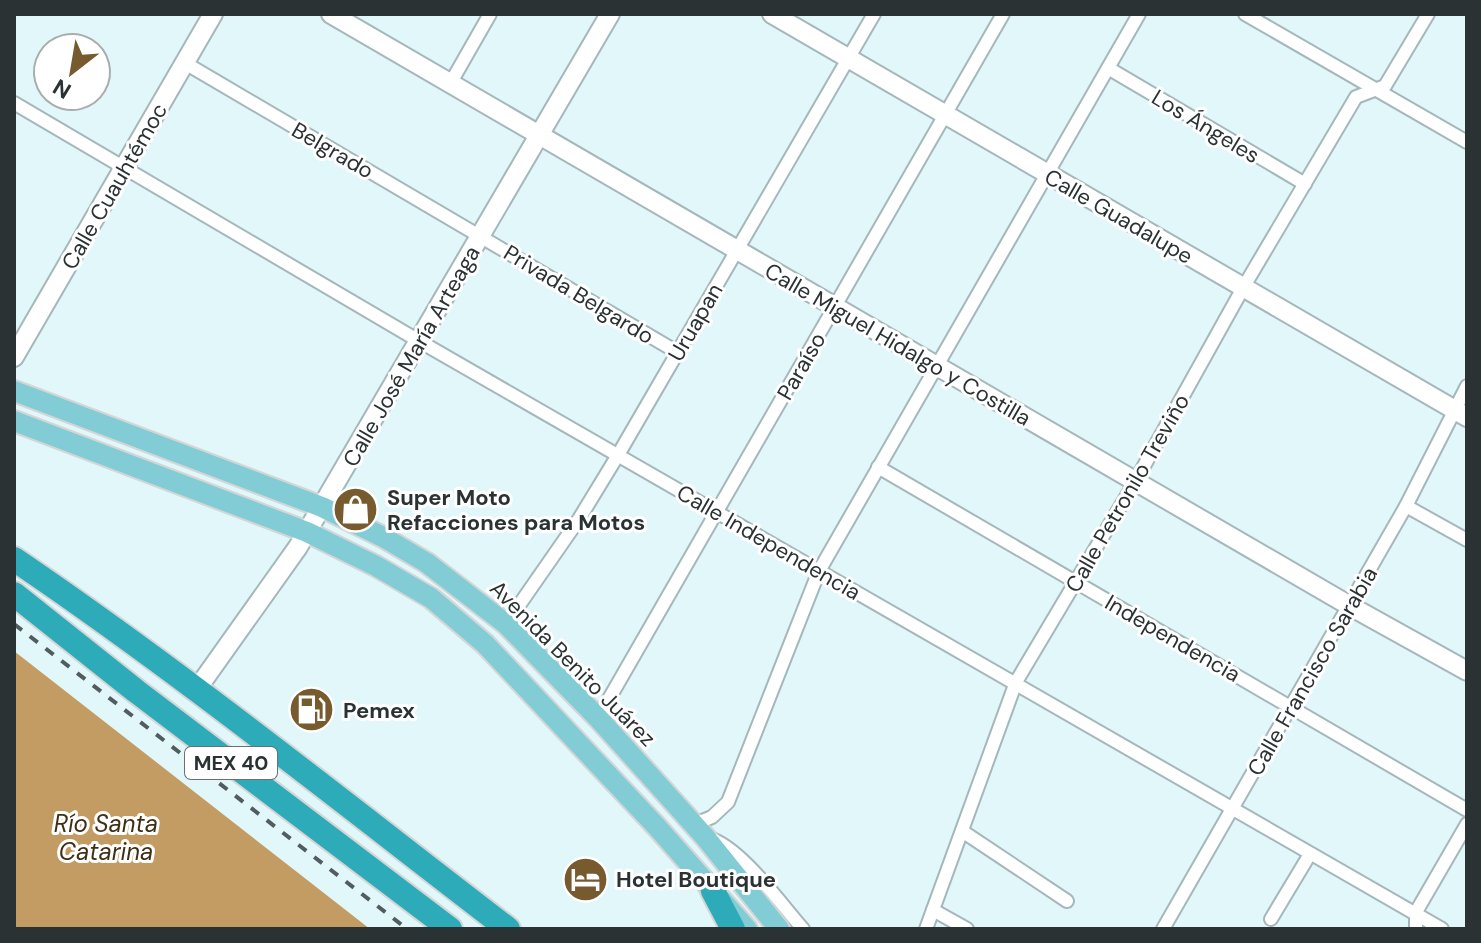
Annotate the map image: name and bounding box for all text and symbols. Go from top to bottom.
north arrow [32,32,112,112]
text: N [48,72,76,105]
street label: Los Ángeles [1146,83,1265,170]
street label: Calle Cuauhtémoc [55,98,174,275]
street label: Belgrado [287,115,379,185]
street label: Calle Guadalupe [1039,162,1198,271]
street label: Privada Belgardo [498,238,659,351]
street label: Calle José María Arteaga [336,241,487,472]
street label: Calle Miguel Hidalgo y Costilla [759,256,1036,433]
street label: Uruapan [662,278,729,367]
street label: Paraíso [771,327,832,405]
street label: Calle Petronilo Treviño [1059,389,1196,598]
street label: Calle Independencia [672,478,866,607]
place label: Super Moto Refacciones para Motos [387,483,645,537]
shop icon: Super Moto Refacciones para Motos [332,486,380,534]
street label: Calle Francisco Sarabia [1241,562,1384,781]
street label: Avenida Benito Juárez [483,574,662,753]
street label: Independencia [1100,588,1246,689]
fuel station icon: Pemex [288,686,336,734]
place label: Pemex [343,696,415,725]
road number: MEX 40 [185,747,277,779]
water label: Río Santa Catarina [54,808,158,867]
hotel icon: Hotel Boutique [561,855,609,903]
place label: Hotel Boutique [616,865,776,894]

